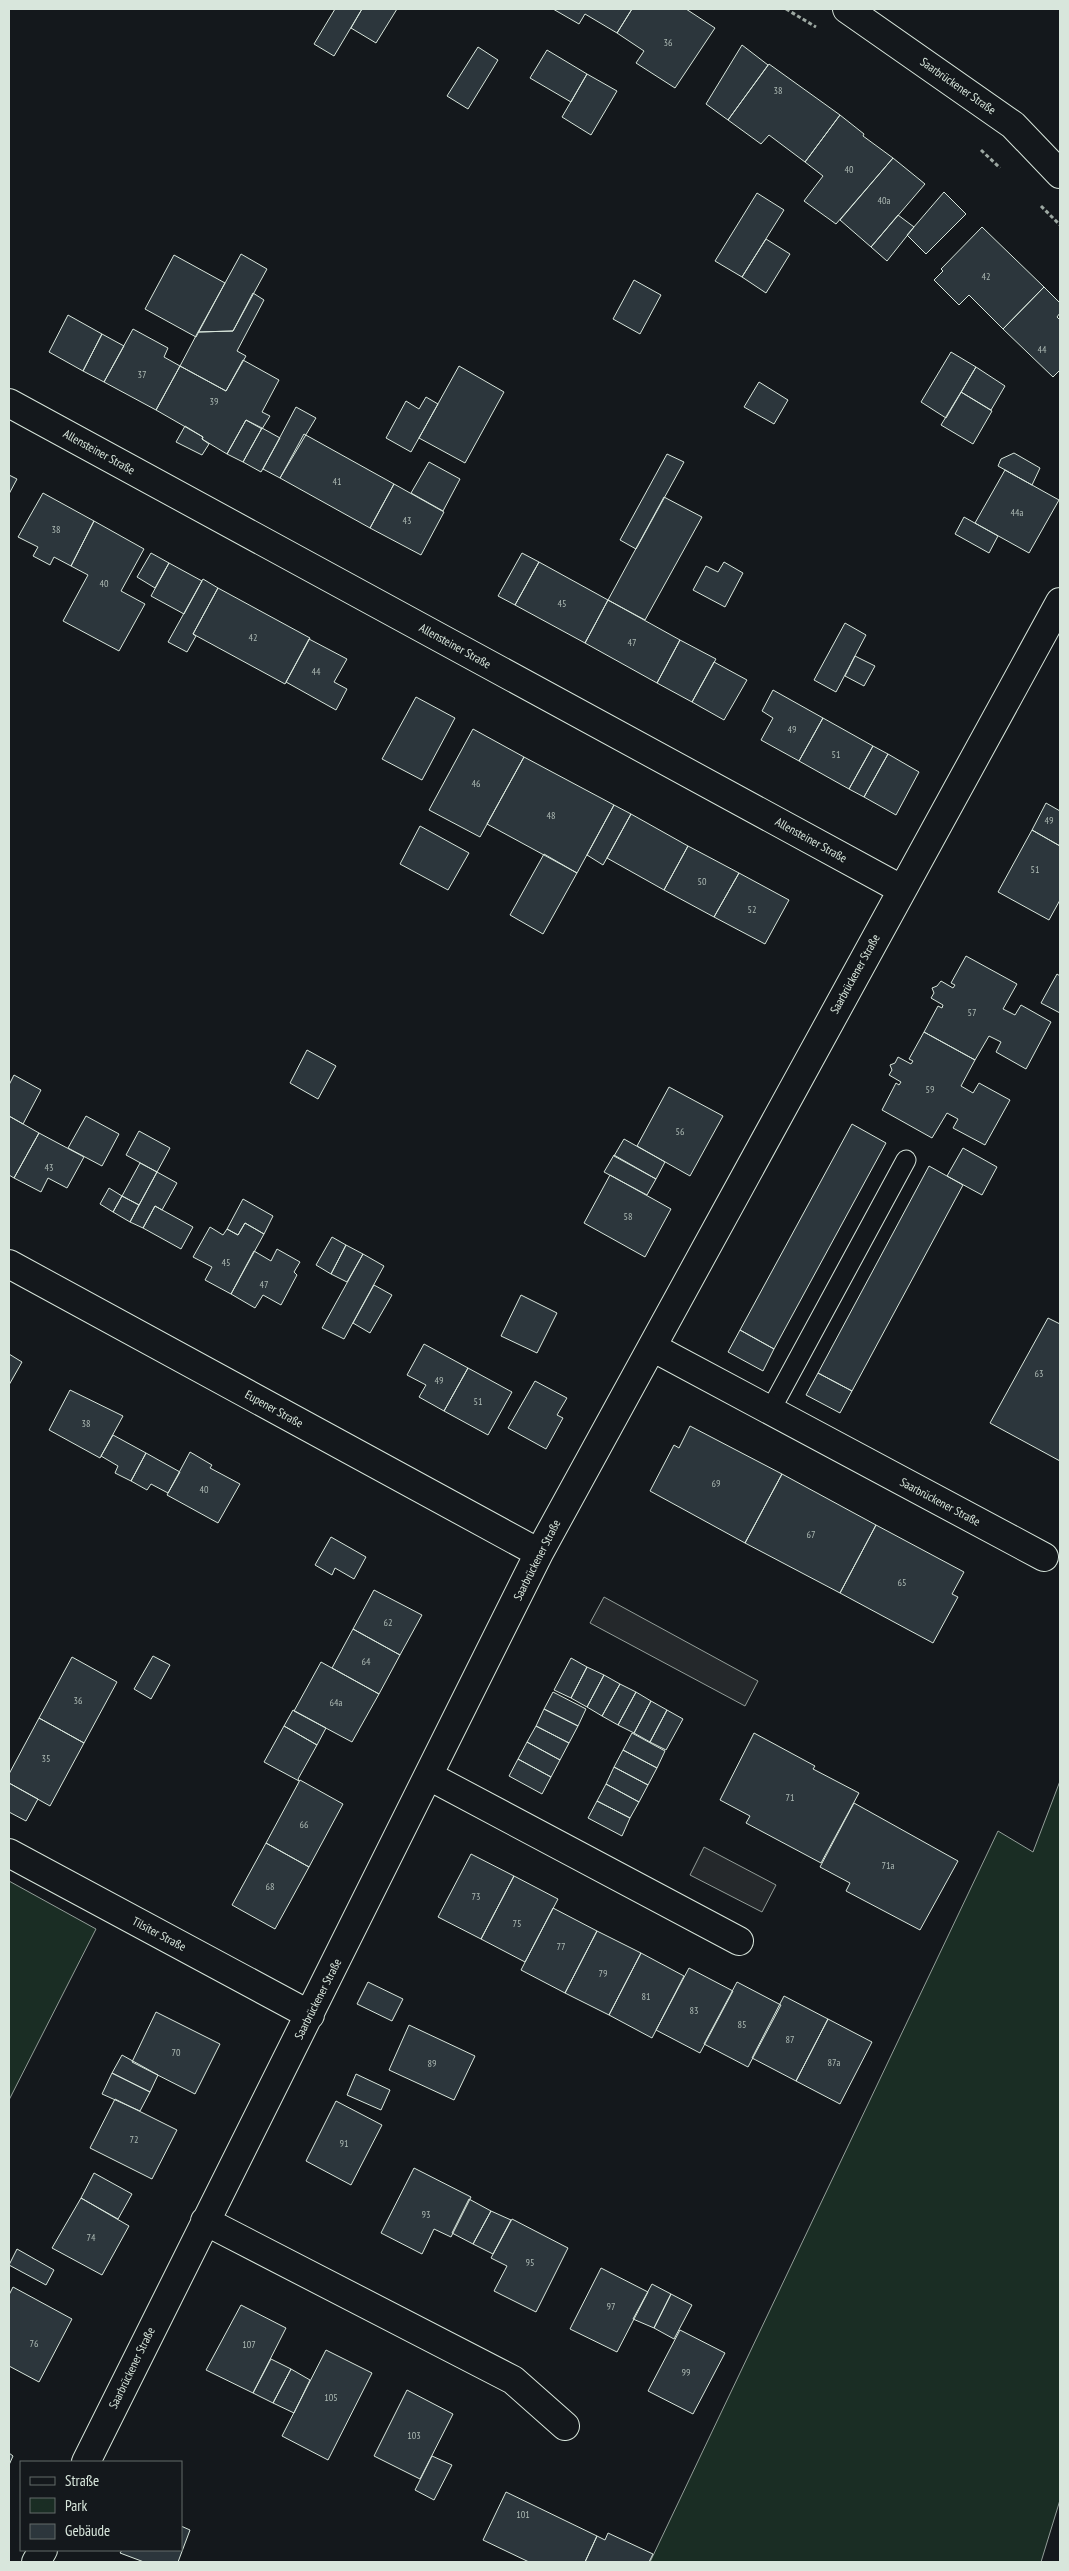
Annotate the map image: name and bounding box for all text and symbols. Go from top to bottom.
house number: 36 [664,36,673,49]
street label: Saarbrückener Straße [918,54,999,117]
house number: 38 [774,84,783,97]
house number: 40 [845,163,854,176]
house number: 40a [878,194,891,207]
house number: 42 [982,270,991,283]
house number: 44 [1038,343,1047,356]
house number: 37 [138,368,147,381]
house number: 39 [210,395,219,408]
street label: Allensteiner Straße [61,426,138,477]
house number: 41 [333,475,342,488]
house number: 44a [1011,506,1024,519]
house number: 43 [403,514,412,527]
house number: 38 [52,523,61,536]
house number: 40 [100,577,109,590]
house number: 45 [558,597,567,610]
street label: Allensteiner Straße [417,620,494,671]
house number: 42 [249,631,258,644]
house number: 47 [628,636,637,649]
house number: 44 [312,665,321,678]
house number: 49 [788,723,797,736]
house number: 51 [832,748,841,761]
house number: 46 [472,777,481,790]
house number: 48 [547,809,556,822]
street label: Allensteiner Straße [773,814,850,865]
house number: 49 [1045,814,1054,827]
house number: 51 [1031,863,1040,876]
house number: 50 [698,875,707,888]
house number: 52 [748,903,757,916]
street label: Saarbrückener Straße [826,931,883,1016]
house number: 57 [968,1006,977,1019]
house number: 59 [926,1083,935,1096]
house number: 56 [676,1125,685,1138]
house number: 43 [45,1161,54,1174]
house number: 58 [624,1210,633,1223]
house number: 45 [222,1256,231,1269]
house number: 47 [260,1278,269,1291]
house number: 63 [1035,1367,1044,1380]
house number: 49 [435,1374,444,1387]
street label: Eupener Straße [243,1387,306,1431]
house number: 51 [474,1395,483,1408]
house number: 38 [82,1417,91,1430]
street label: Saarbrückener Straße [897,1474,983,1529]
house number: 69 [712,1477,721,1490]
house number: 40 [200,1483,209,1496]
street label: Saarbrückener Straße [510,1517,563,1603]
house number: 67 [807,1528,816,1541]
house number: 65 [898,1576,907,1589]
house number: 62 [384,1616,393,1629]
house number: 64 [362,1655,371,1668]
house number: 36 [74,1694,83,1707]
house number: 64a [330,1696,343,1709]
house number: 35 [42,1752,51,1765]
house number: 71 [786,1791,795,1804]
house number: 66 [300,1818,309,1831]
house number: 71a [882,1859,895,1872]
house number: 68 [266,1880,275,1893]
house number: 73 [472,1890,481,1903]
street label: Tilsiter Straße [130,1913,189,1954]
house number: 75 [513,1917,522,1930]
house number: 77 [557,1940,566,1953]
street label: Saarbrückener Straße [291,1956,344,2042]
house number: 79 [599,1967,608,1980]
house number: 81 [642,1990,651,2003]
house number: 83 [690,2004,699,2017]
house number: 85 [738,2018,747,2031]
house number: 87 [786,2033,795,2046]
house number: 70 [172,2046,181,2059]
house number: 87a [828,2056,840,2069]
house number: 89 [428,2057,437,2070]
house number: 72 [130,2133,139,2146]
house number: 91 [340,2137,349,2150]
house number: 93 [422,2208,431,2221]
house number: 74 [87,2231,96,2244]
house number: 95 [526,2256,535,2269]
house number: 97 [607,2300,616,2313]
street label: Saarbrückener Straße [105,2325,158,2411]
house number: 76 [30,2337,39,2350]
house number: 107 [242,2338,256,2351]
house number: 99 [682,2366,691,2379]
house number: 105 [324,2391,338,2404]
house number: 103 [407,2429,421,2442]
legend [20,2461,182,2551]
text: Straße [65,2471,99,2490]
text: Park [65,2496,87,2515]
house number: 101 [516,2508,530,2521]
text: Gebäude [65,2521,110,2540]

